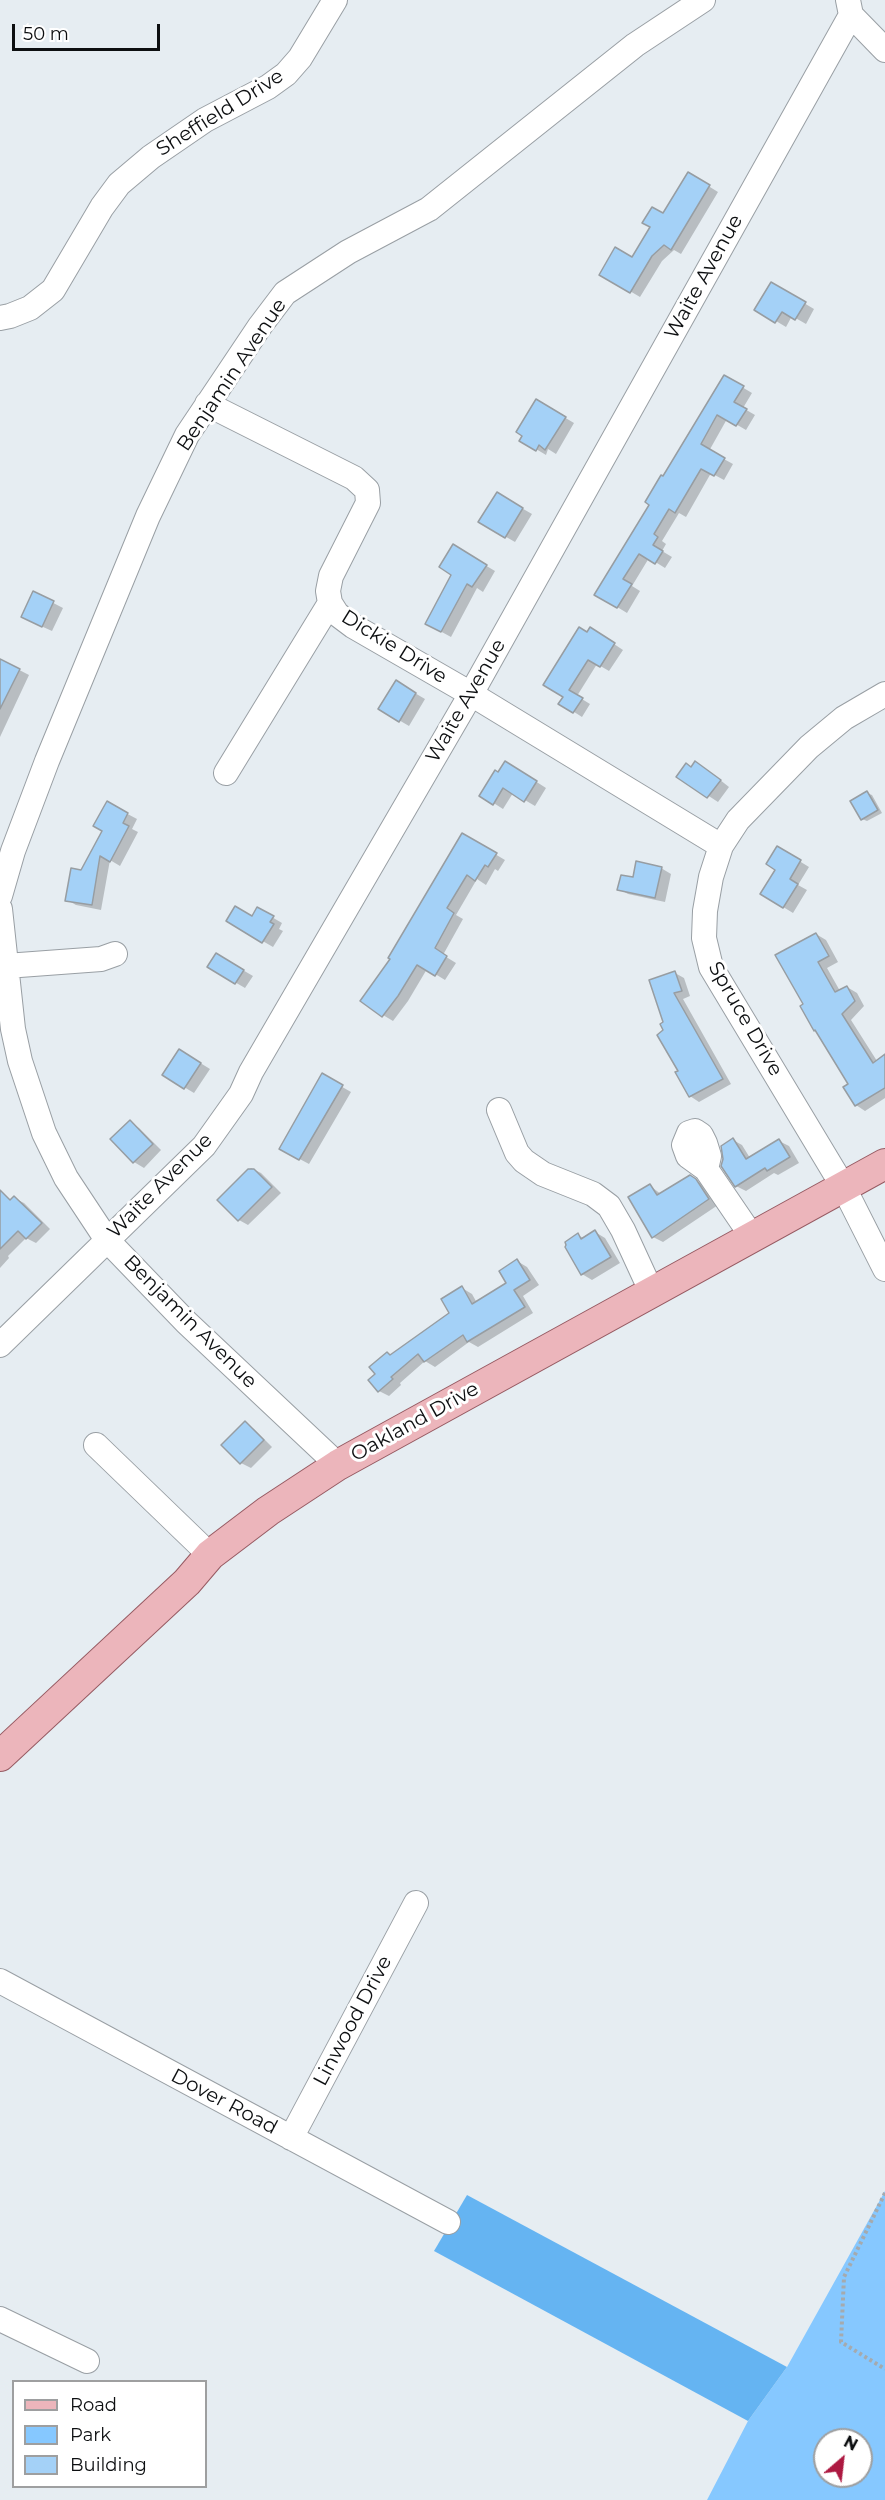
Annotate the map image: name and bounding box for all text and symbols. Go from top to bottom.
scale bar [15,12,164,50]
text: 50 m [23,23,69,45]
street label: Sheffield Drive [152,64,288,162]
street label: Waite Avenue [660,211,748,343]
street label: Benjamin Avenue [172,294,292,456]
street label: Dickie Drive [337,605,451,689]
street label: Waite Avenue [421,635,511,767]
street label: Spruce Drive [703,958,787,1080]
street label: Waite Avenue [102,1128,218,1244]
street label: Benjamin Avenue [118,1250,262,1394]
street label: Oakland Drive [347,1377,483,1467]
street label: Linwood Drive [309,1952,397,2090]
street label: Dover Road [167,2064,281,2140]
legend [12,2380,207,2488]
text: Road [70,2394,117,2416]
text: Park [70,2424,111,2446]
north arrow [813,2428,873,2488]
text: N [841,2432,861,2455]
text: Building [70,2454,147,2476]

